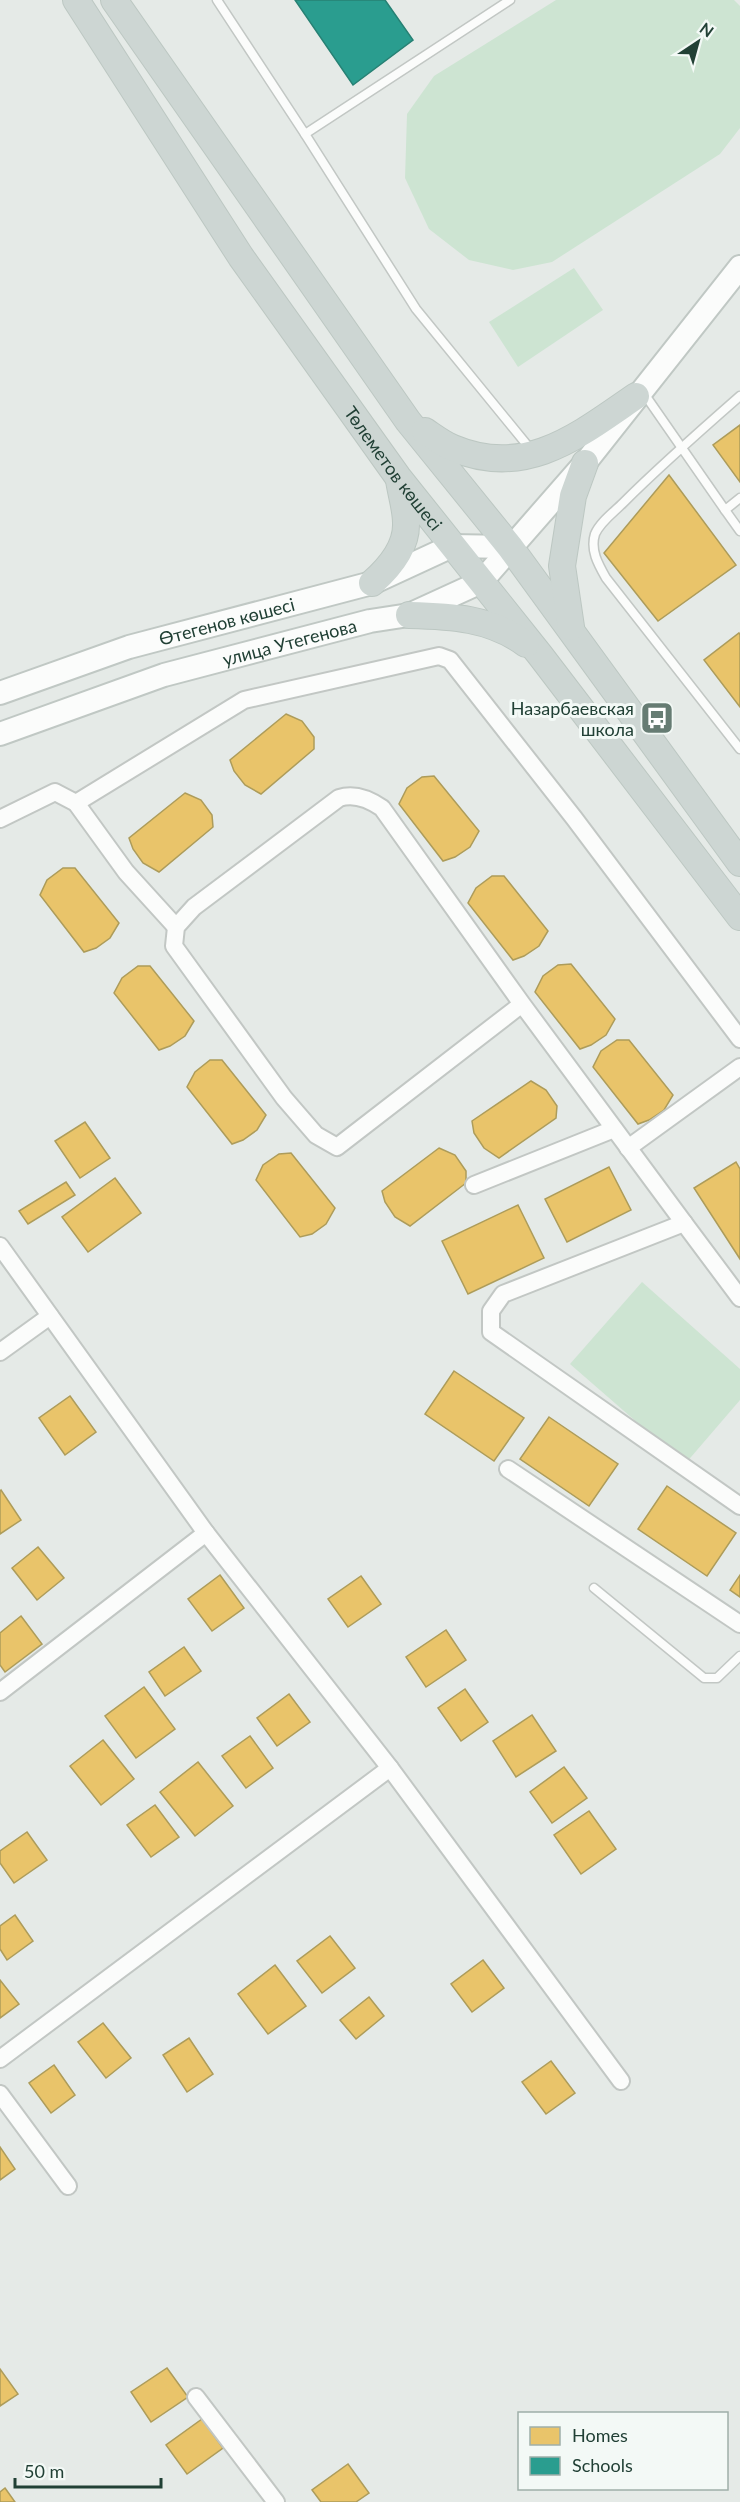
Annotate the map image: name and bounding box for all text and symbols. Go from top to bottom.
north arrow [668,12,728,72]
text: N [697,18,718,41]
street label: Төлеметов көшесі [340,402,447,535]
street label: Өтегенов көшесі [156,593,297,650]
street label: улица Утегенова [220,614,359,670]
place label: Назарбаевская школа [511,697,634,740]
bus stop icon: Назарбаевская школа [639,700,675,736]
legend [518,2412,728,2490]
text: Homes [572,2424,628,2446]
scale bar [15,2451,160,2489]
text: Schools [572,2454,633,2476]
text: 50 m [24,2460,64,2482]

